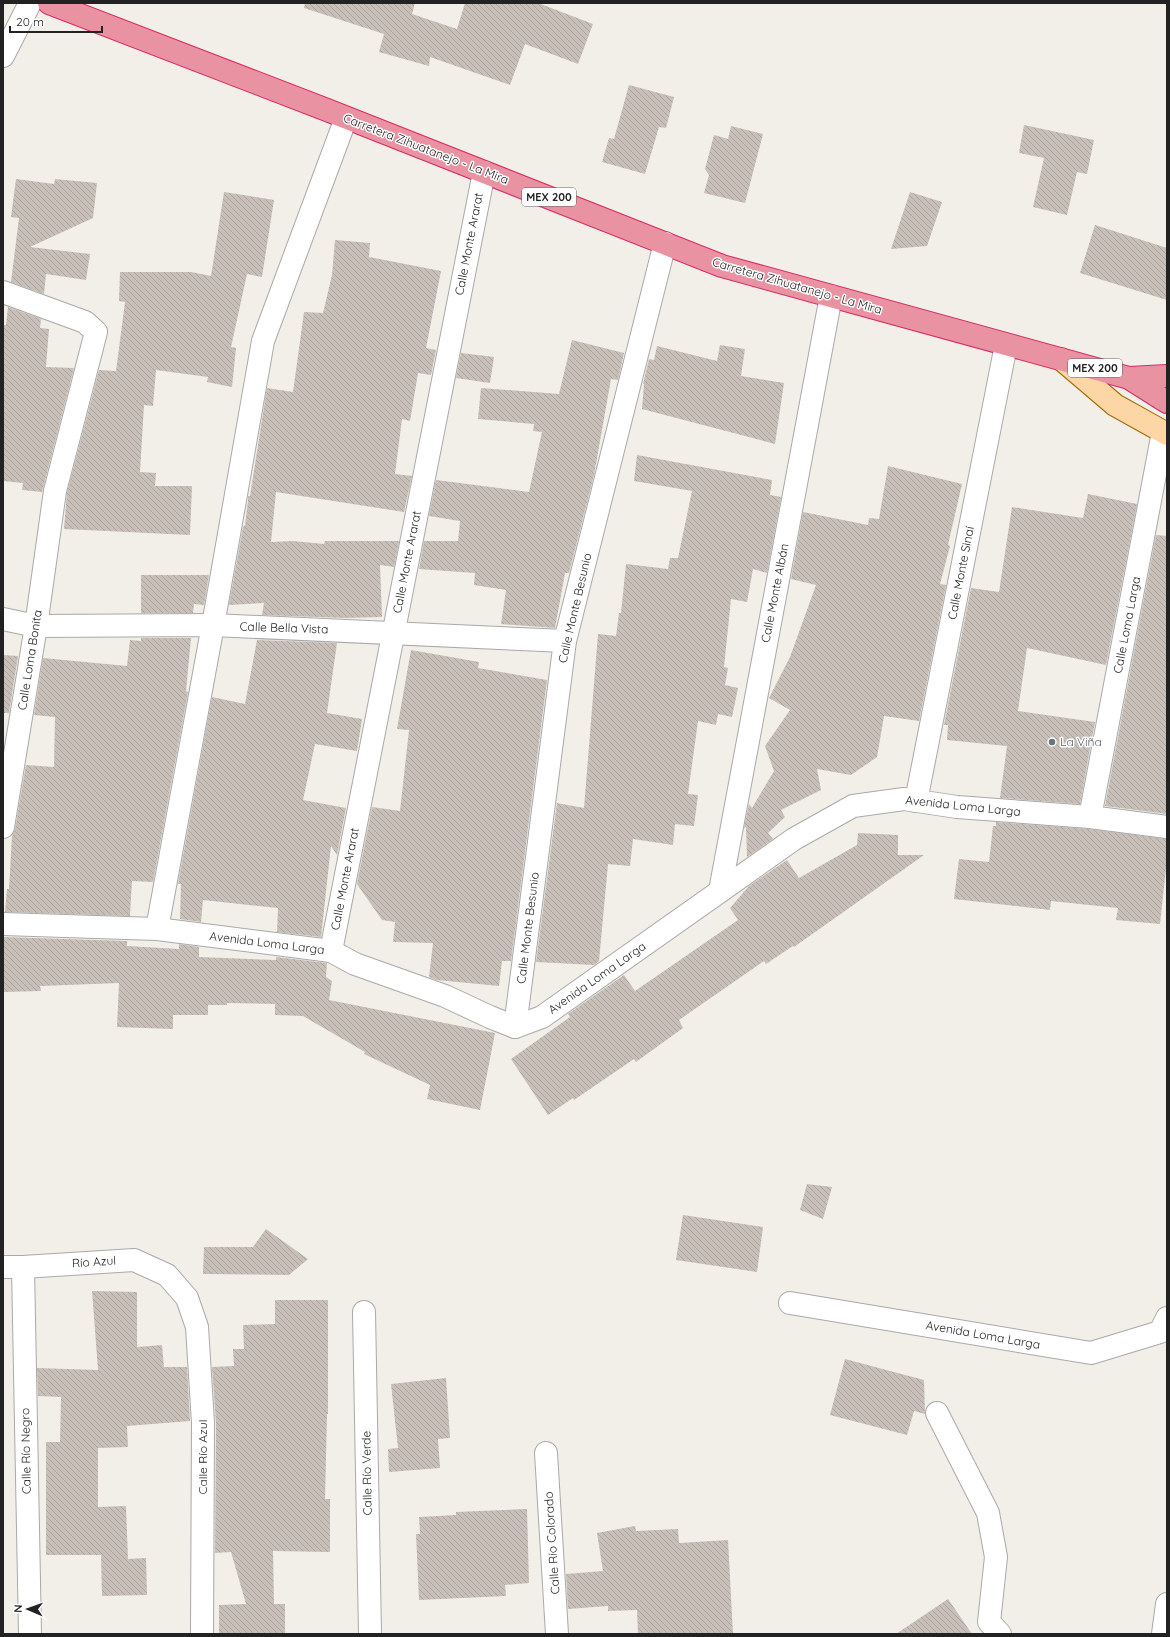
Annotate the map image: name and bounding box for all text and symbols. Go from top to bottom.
scale bar [10,8,102,34]
text: 20 m [16,14,44,29]
street label: Carretera Zihuatanejo - La Mira [341,110,511,187]
road number: MEX 200 [522,188,576,206]
street label: Calle Monte Ararat [451,191,486,296]
street label: Carretera Zihuatanejo - La Mira [711,254,884,317]
road number: MEX 200 [1068,359,1122,377]
street label: Calle Monte Ararat [389,509,424,614]
street label: Calle Monte Sinaí [944,525,977,621]
street label: Calle Monte Albán [758,542,791,644]
street label: Calle Monte Besunio [555,551,594,664]
street label: Calle Loma Larga [1110,575,1143,675]
street label: Calle Loma Bonita [14,609,45,711]
street label: Calle Bella Vista [239,618,329,637]
place label: La Viña [1060,734,1102,749]
marker: La Viña [1047,737,1057,747]
street label: Avenida Loma Larga [905,792,1021,819]
street label: Calle Monte Ararat [327,826,362,931]
street label: Calle Monte Besunio [513,871,542,985]
street label: Avenida Loma Larga [209,928,325,957]
street label: Avenida Loma Larga [545,938,648,1017]
street label: Río Azul [71,1252,117,1271]
street label: Avenida Loma Larga [925,1317,1041,1352]
street label: Calle Río Negro [17,1408,34,1494]
street label: Calle Río Azul [195,1420,210,1494]
street label: Calle Río Verde [358,1430,375,1515]
street label: Calle Río Colorado [540,1491,563,1595]
north arrow [8,1589,48,1629]
text: N [11,1604,25,1613]

